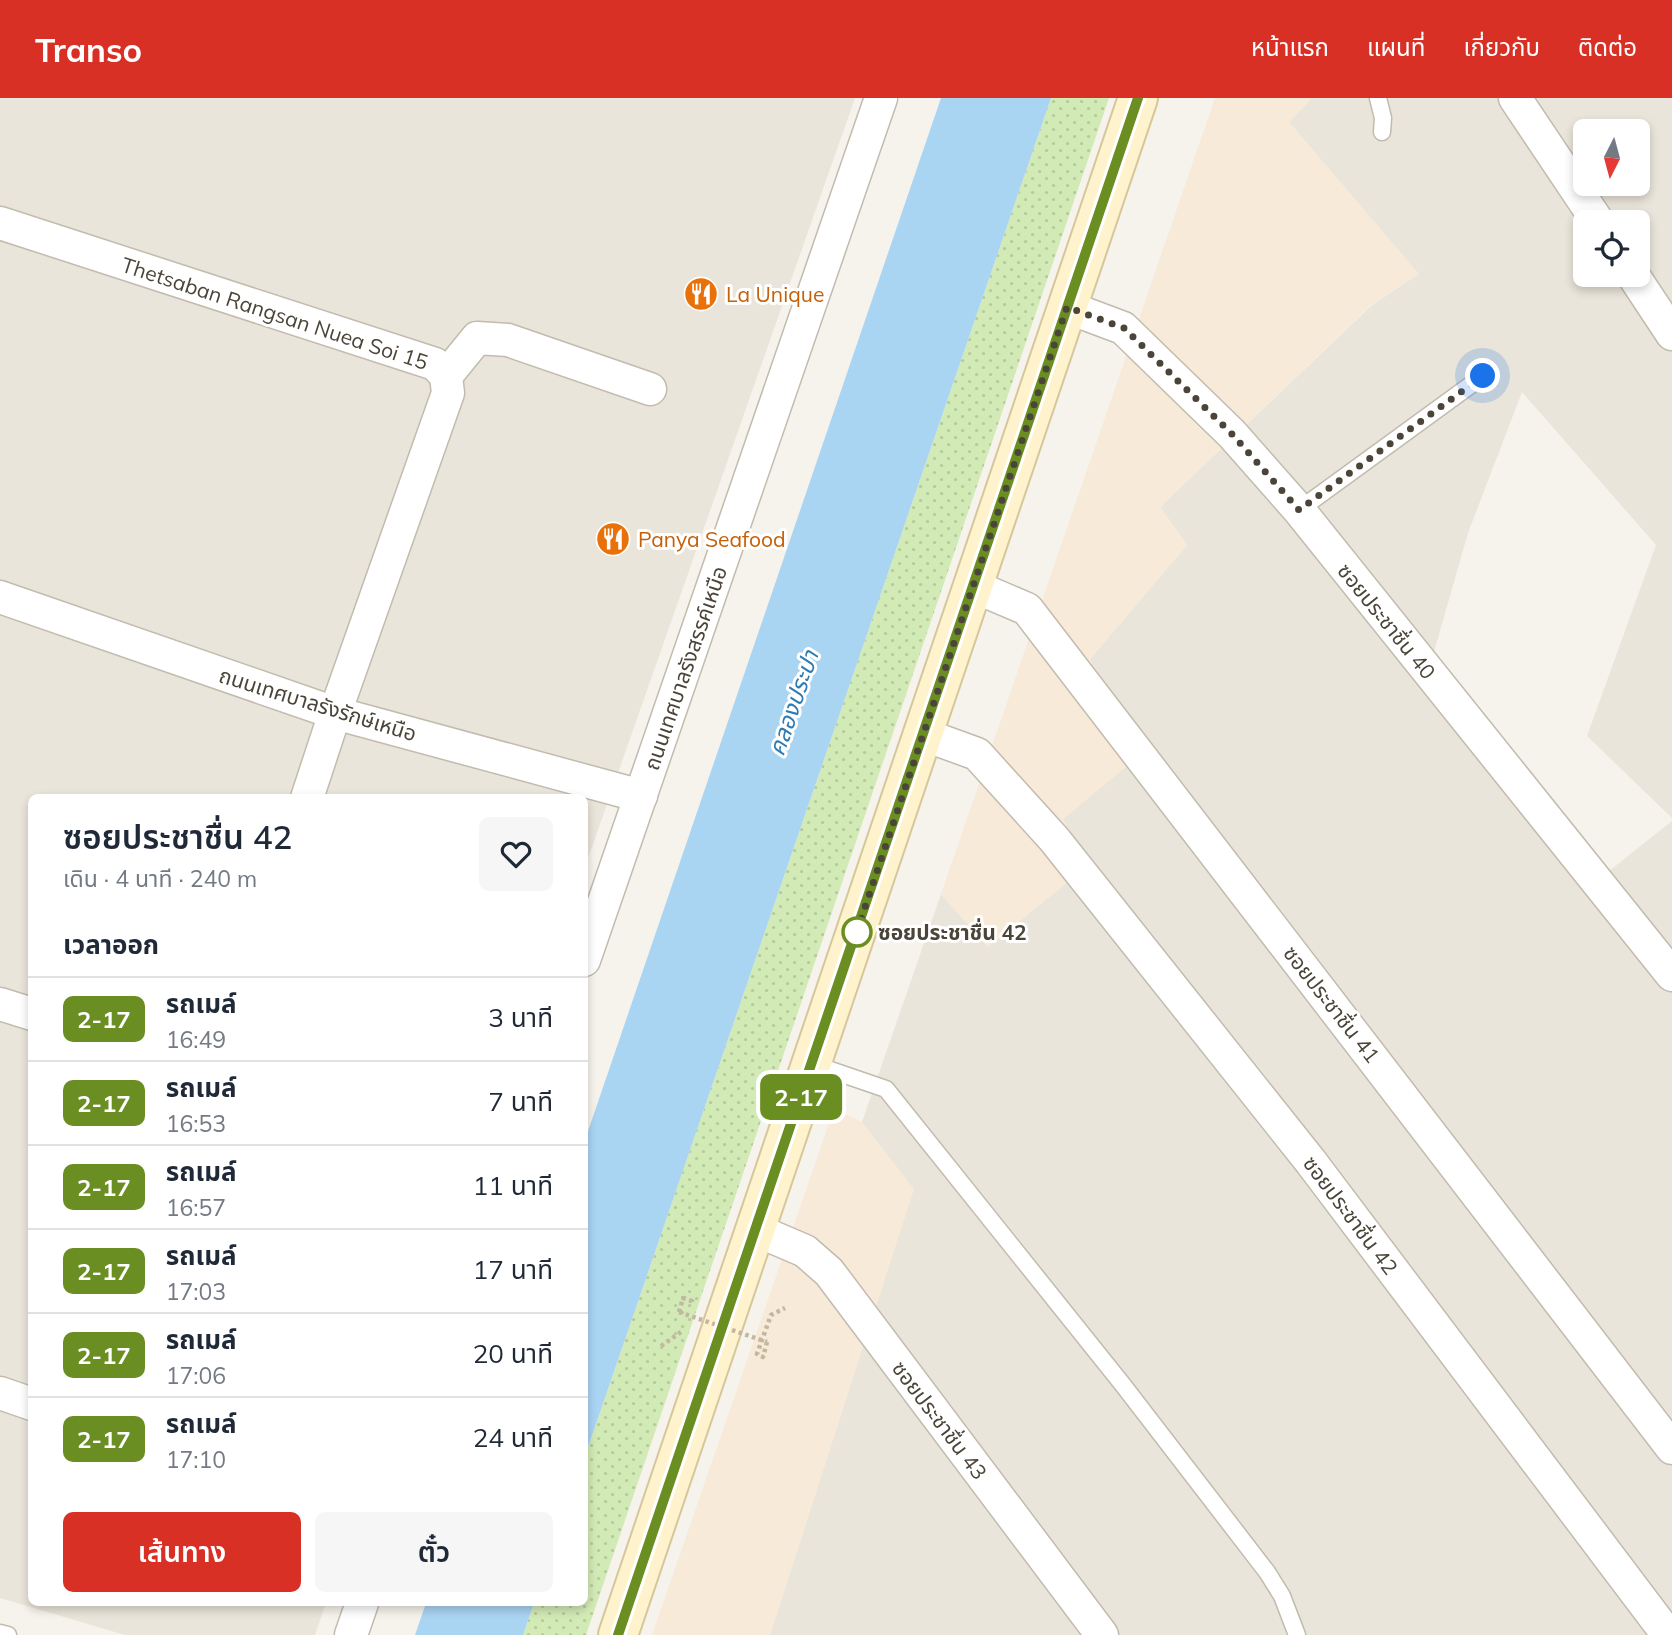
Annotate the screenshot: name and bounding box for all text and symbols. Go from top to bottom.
text: Transo [35,29,142,70]
text: หน้าแรก [1251,32,1329,62]
text: แผนที่ [1367,32,1425,62]
text: เกี่ยวกับ [1463,32,1540,62]
text: ติดต่อ [1578,32,1637,62]
north arrow [1573,119,1650,196]
map controls [1573,119,1650,287]
button: locate [1573,210,1650,287]
street label: Thetsaban Rangsan Nuea Soi 15 [118,251,432,375]
restaurant icon: La Unique [682,275,720,313]
place label: La Unique [726,281,824,307]
your location [1465,358,1500,393]
restaurant icon: Panya Seafood [594,520,632,558]
place label: Panya Seafood [638,526,785,552]
street label: ซอยประชาชื่น 40 [1332,557,1442,684]
street label: ถนนเทศบาลรังสรรค์เหนือ [638,563,732,773]
water label: คลองประปา [762,645,825,759]
street label: ถนนเทศบาลรังรักษ์เหนือ [216,662,420,746]
text: ซอยประชาชื่น 42 [63,816,292,857]
button: heart [479,817,553,891]
text: เดิน · 4 นาที · 240 m [63,864,257,893]
marker: ซอยประชาชื่น 42 [842,917,872,947]
place label: ซอยประชาชื่น 42 [878,918,1027,945]
text: เวลาออก [63,928,159,961]
street label: ซอยประชาชื่น 41 [1278,940,1387,1068]
text: รถเมล์ [166,987,237,1020]
text: 3 นาที [488,1001,553,1034]
text: 2-17 [77,1004,131,1034]
text: 16:49 [166,1025,226,1054]
text: รถเมล์ [166,1071,237,1104]
line badge: 2-17 [752,1074,850,1120]
text: 2-17 [774,1082,828,1112]
text: 7 นาที [488,1085,553,1118]
text: 2-17 [77,1088,131,1118]
text: 16:53 [166,1109,226,1138]
street label: ซอยประชาชื่น 42 [1298,1150,1405,1279]
text: รถเมล์ [166,1155,237,1188]
text: 11 นาที [473,1169,553,1202]
text: 2-17 [77,1172,131,1202]
text: 16:57 [166,1193,226,1222]
text: รถเมล์ [166,1239,237,1272]
text: 17 นาที [473,1253,553,1286]
text: 2-17 [77,1256,131,1286]
text: 17:03 [166,1277,226,1306]
text: รถเมล์ [166,1323,237,1356]
text: 20 นาที [473,1337,553,1370]
text: 2-17 [77,1340,131,1370]
street label: ซอยประชาชื่น 43 [887,1355,994,1484]
text: 17:06 [166,1361,226,1390]
text: รถเมล์ [166,1407,237,1440]
text: 24 นาที [473,1421,553,1454]
text: 2-17 [77,1424,131,1454]
text: 17:10 [166,1445,226,1474]
button: เส้นทาง [63,1512,301,1592]
button: ตั๋ว [315,1512,553,1592]

